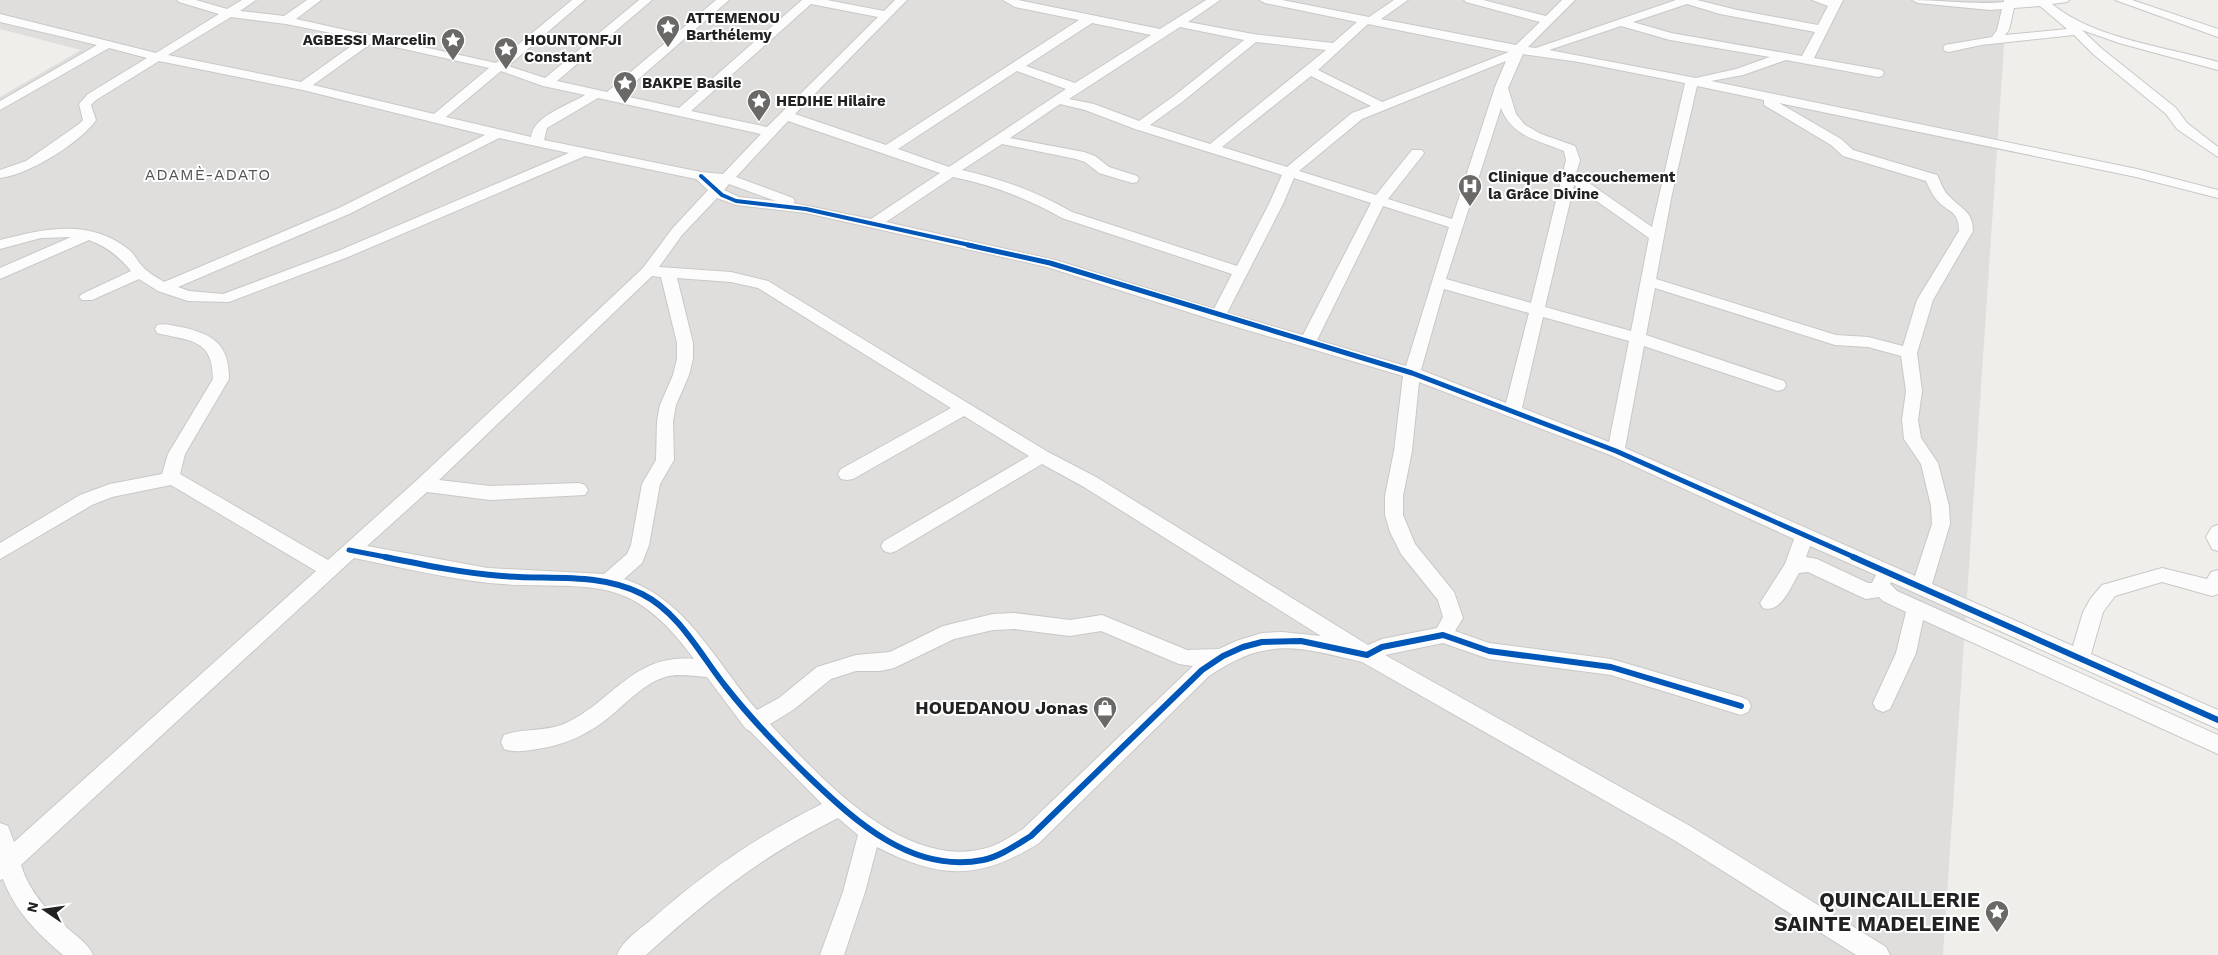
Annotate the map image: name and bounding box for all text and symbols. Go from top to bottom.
place label: ATTEMENOU Barthélemy [686,9,780,44]
place icon: ATTEMENOU Barthélemy [655,14,681,48]
place icon: AGBESSI Marcelin [440,27,466,61]
place label: AGBESSI Marcelin [303,31,436,49]
place label: HOUNTONFJI Constant [524,31,622,66]
place icon: HOUNTONFJI Constant [493,36,519,70]
place icon: BAKPE Basile [612,70,638,104]
place label: BAKPE Basile [642,74,742,92]
place icon: HEDIHE Hilaire [746,88,772,122]
place label: HEDIHE Hilaire [776,92,886,110]
district label: ADAMÈ-ADATO [145,165,271,184]
place label: Clinique d’accouchement la Grâce Divine [1488,168,1676,203]
hospital icon: Clinique d’accouchement la Grâce Divine [1457,173,1483,207]
shop icon: HOUEDANOU Jonas [1092,695,1118,729]
place label: HOUEDANOU Jonas [915,697,1088,718]
north arrow [20,885,70,935]
place label: QUINCAILLERIE SAINTE MADELEINE [1774,887,1980,936]
place icon: QUINCAILLERIE SAINTE MADELEINE [1984,899,2010,933]
text: N [23,900,41,914]

